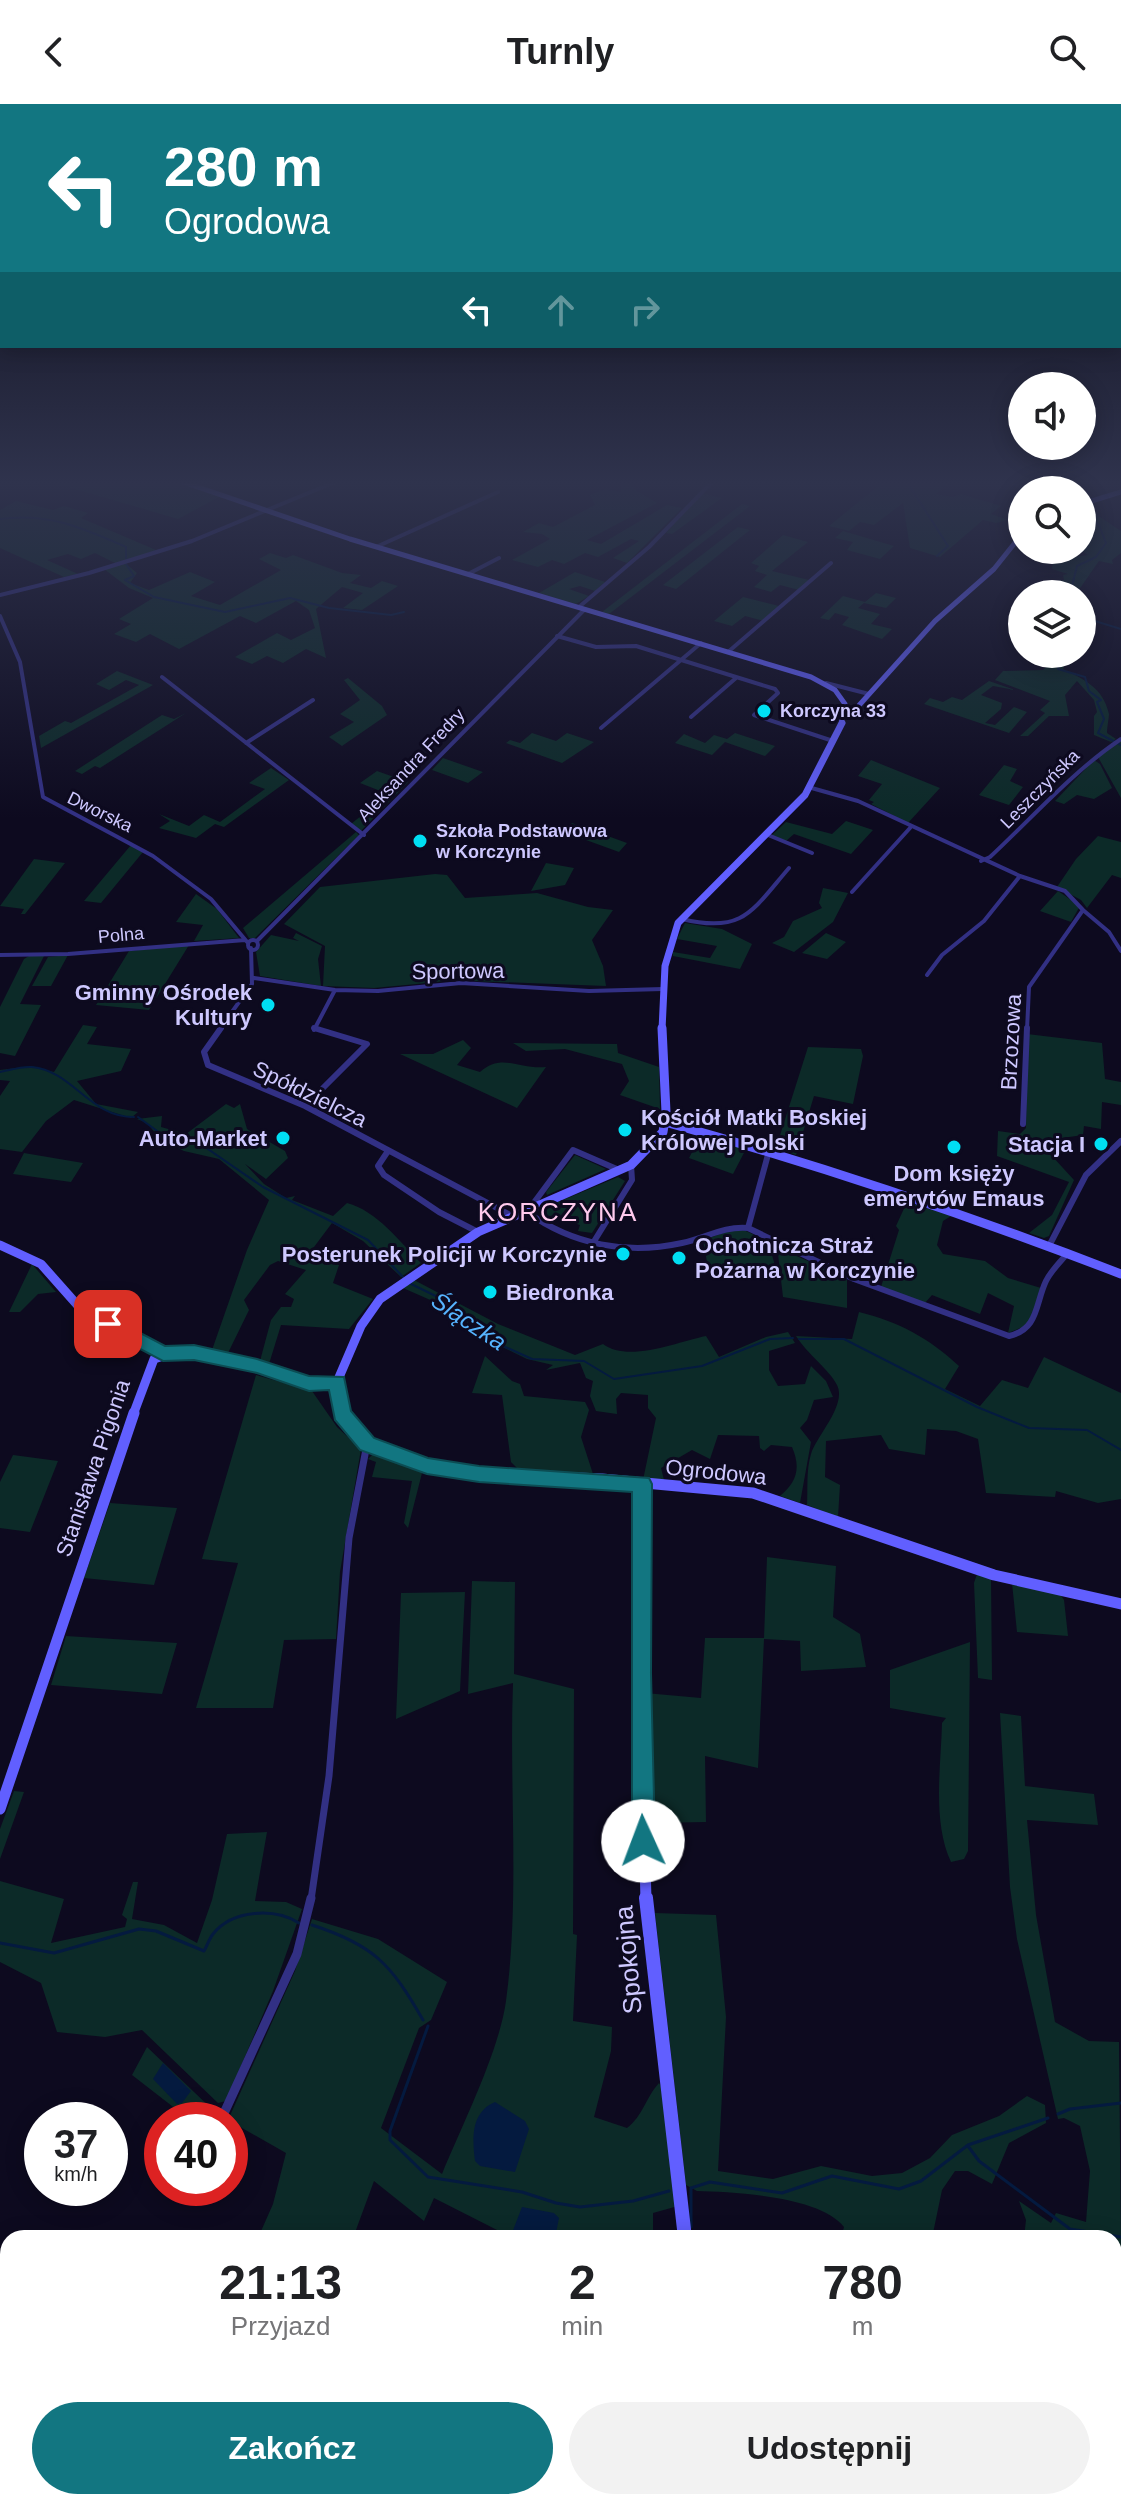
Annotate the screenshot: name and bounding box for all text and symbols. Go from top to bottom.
icon: back [32,30,76,74]
icon: search [1045,30,1089,74]
text: Turnly [507,31,614,72]
text: 280 m [164,135,323,198]
icon: left [32,136,136,240]
text: Ogrodowa [164,201,330,242]
icon: left [455,288,499,332]
icon: ahead [539,288,583,332]
icon: right [623,288,667,332]
map controls [1008,372,1096,668]
button: sound [1008,372,1096,460]
button: search [1008,476,1096,564]
button: layers [1008,580,1096,668]
place label: Korczyna 33 [780,701,886,721]
marker: Korczyna 33 [755,702,773,720]
street label: Aleksandra Fredry [354,704,468,826]
street label: Leszczyńska [996,745,1084,833]
street label: Dworska [64,788,137,837]
place label: Szkoła Podstawowa w Korczynie [435,821,608,862]
marker: Szkoła Podstawowa w Korczynie [411,832,429,850]
street label: Polna [97,923,146,947]
street label: Sportowa [411,958,505,984]
place label: Gminny Ośrodek Kultury [75,980,253,1030]
street label: Brzozowa [996,992,1026,1091]
marker: Gminny Ośrodek Kultury [259,996,277,1014]
street label: Spółdzielcza [249,1056,372,1133]
place label: Kościół Matki Boskiej Królowej Polski [641,1105,867,1155]
marker: Kościół Matki Boskiej Królowej Polski [616,1121,634,1139]
place label: Auto-Market [139,1126,268,1151]
marker: Auto-Market [274,1129,292,1147]
place label: Stacja I [1008,1132,1085,1157]
marker: Stacja I [1092,1135,1110,1153]
marker: Dom księży emerytów Emaus [945,1138,963,1156]
place label: Dom księży emerytów Emaus [864,1161,1044,1211]
district label: KORCZYNA [478,1197,638,1227]
place label: Ochotnicza Straż Pożarna w Korczynie [695,1233,915,1283]
place label: Posterunek Policji w Korczynie [282,1242,607,1267]
marker: Posterunek Policji w Korczynie [614,1245,632,1263]
marker: Ochotnicza Straż Pożarna w Korczynie [670,1249,688,1267]
place label: Biedronka [506,1280,614,1305]
marker: Biedronka [481,1283,499,1301]
water label: Ślączka [427,1286,511,1356]
pin [74,1290,142,1358]
icon: arrive [86,1302,130,1346]
street label: Stanisława Pigonia [51,1375,135,1560]
street label: Ogrodowa [664,1454,769,1490]
position arrow [601,1799,685,1883]
street label: Spokojna [608,1904,648,2015]
speed limit sign: 40 [144,2102,248,2206]
text: 37 [54,2122,98,2166]
text: km/h [54,2163,98,2185]
text: 21:13 [219,2256,342,2309]
text: 2 [569,2256,596,2309]
text: 780 [823,2256,903,2309]
text: Przyjazd [231,2311,331,2341]
text: min [561,2311,603,2341]
text: m [852,2311,873,2341]
button: Zakończ [32,2402,553,2494]
button: Udostępnij [569,2402,1090,2494]

